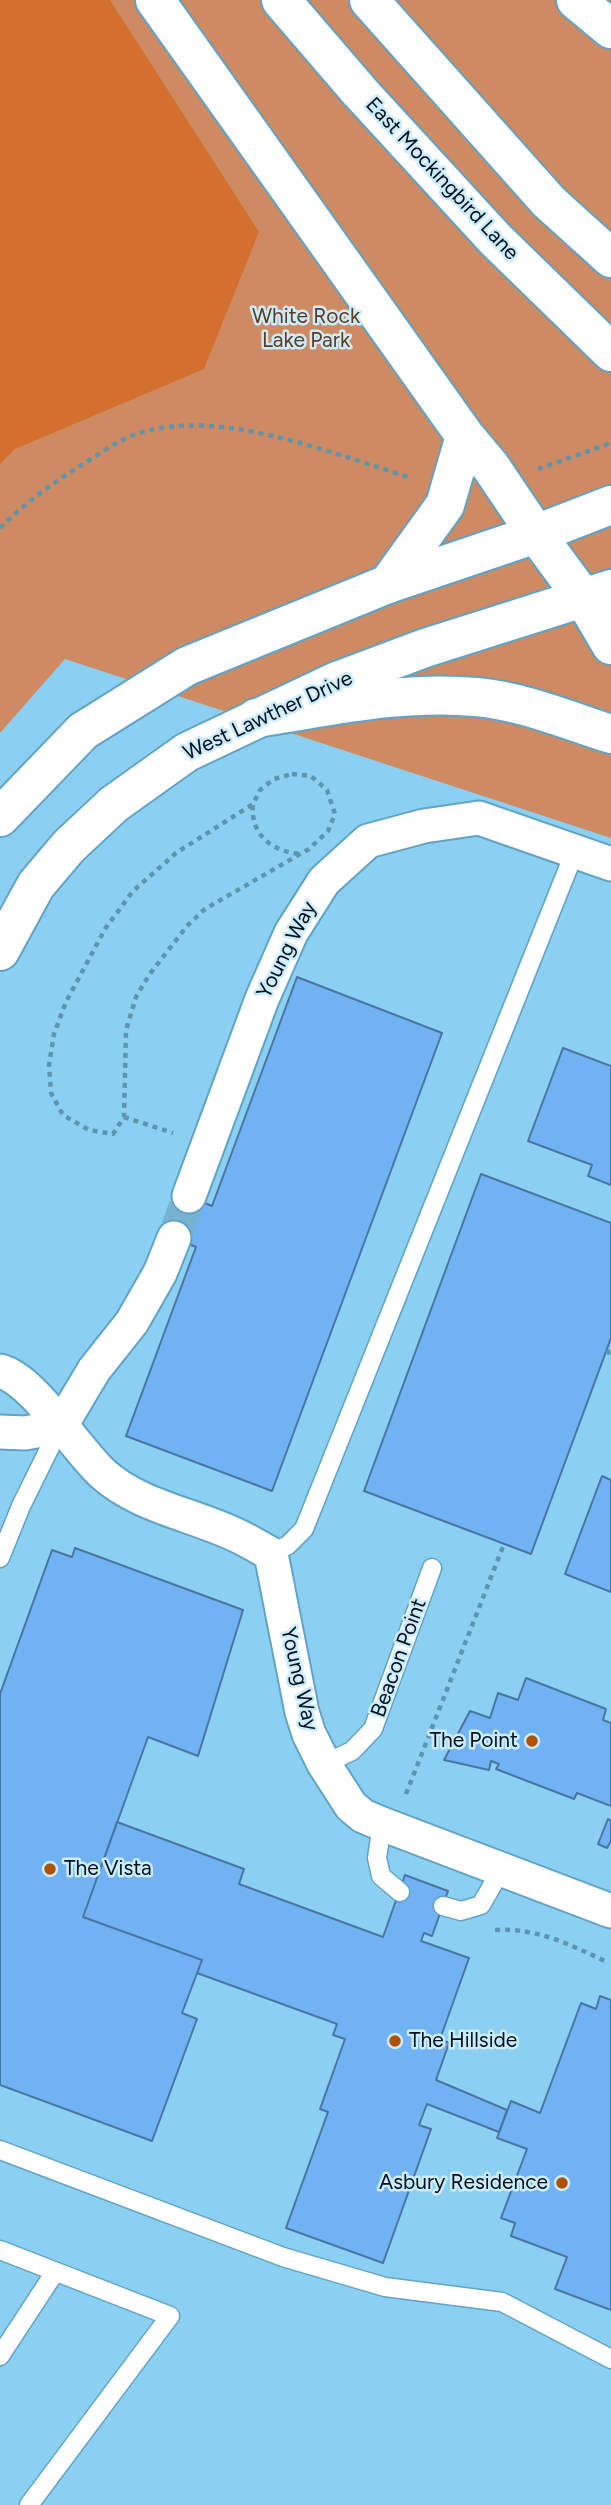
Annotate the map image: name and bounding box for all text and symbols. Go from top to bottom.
street label: East Mockingbird Lane [360,93,524,265]
park label: White Rock Lake Park [252,304,360,354]
street label: West Lawther Drive [179,666,357,766]
street label: Young Way [252,897,322,1003]
street label: Beacon Point [366,1595,432,1721]
street label: Young Way [275,1625,323,1733]
place label: The Point [429,1728,518,1754]
marker: The Point [524,1733,540,1749]
place label: The Vista [64,1856,152,1882]
marker: The Vista [42,1861,58,1877]
place label: The Hillside [409,2028,517,2054]
marker: The Hillside [387,2033,403,2049]
place label: Asbury Residence [379,2170,548,2196]
marker: Asbury Residence [554,2175,570,2191]

